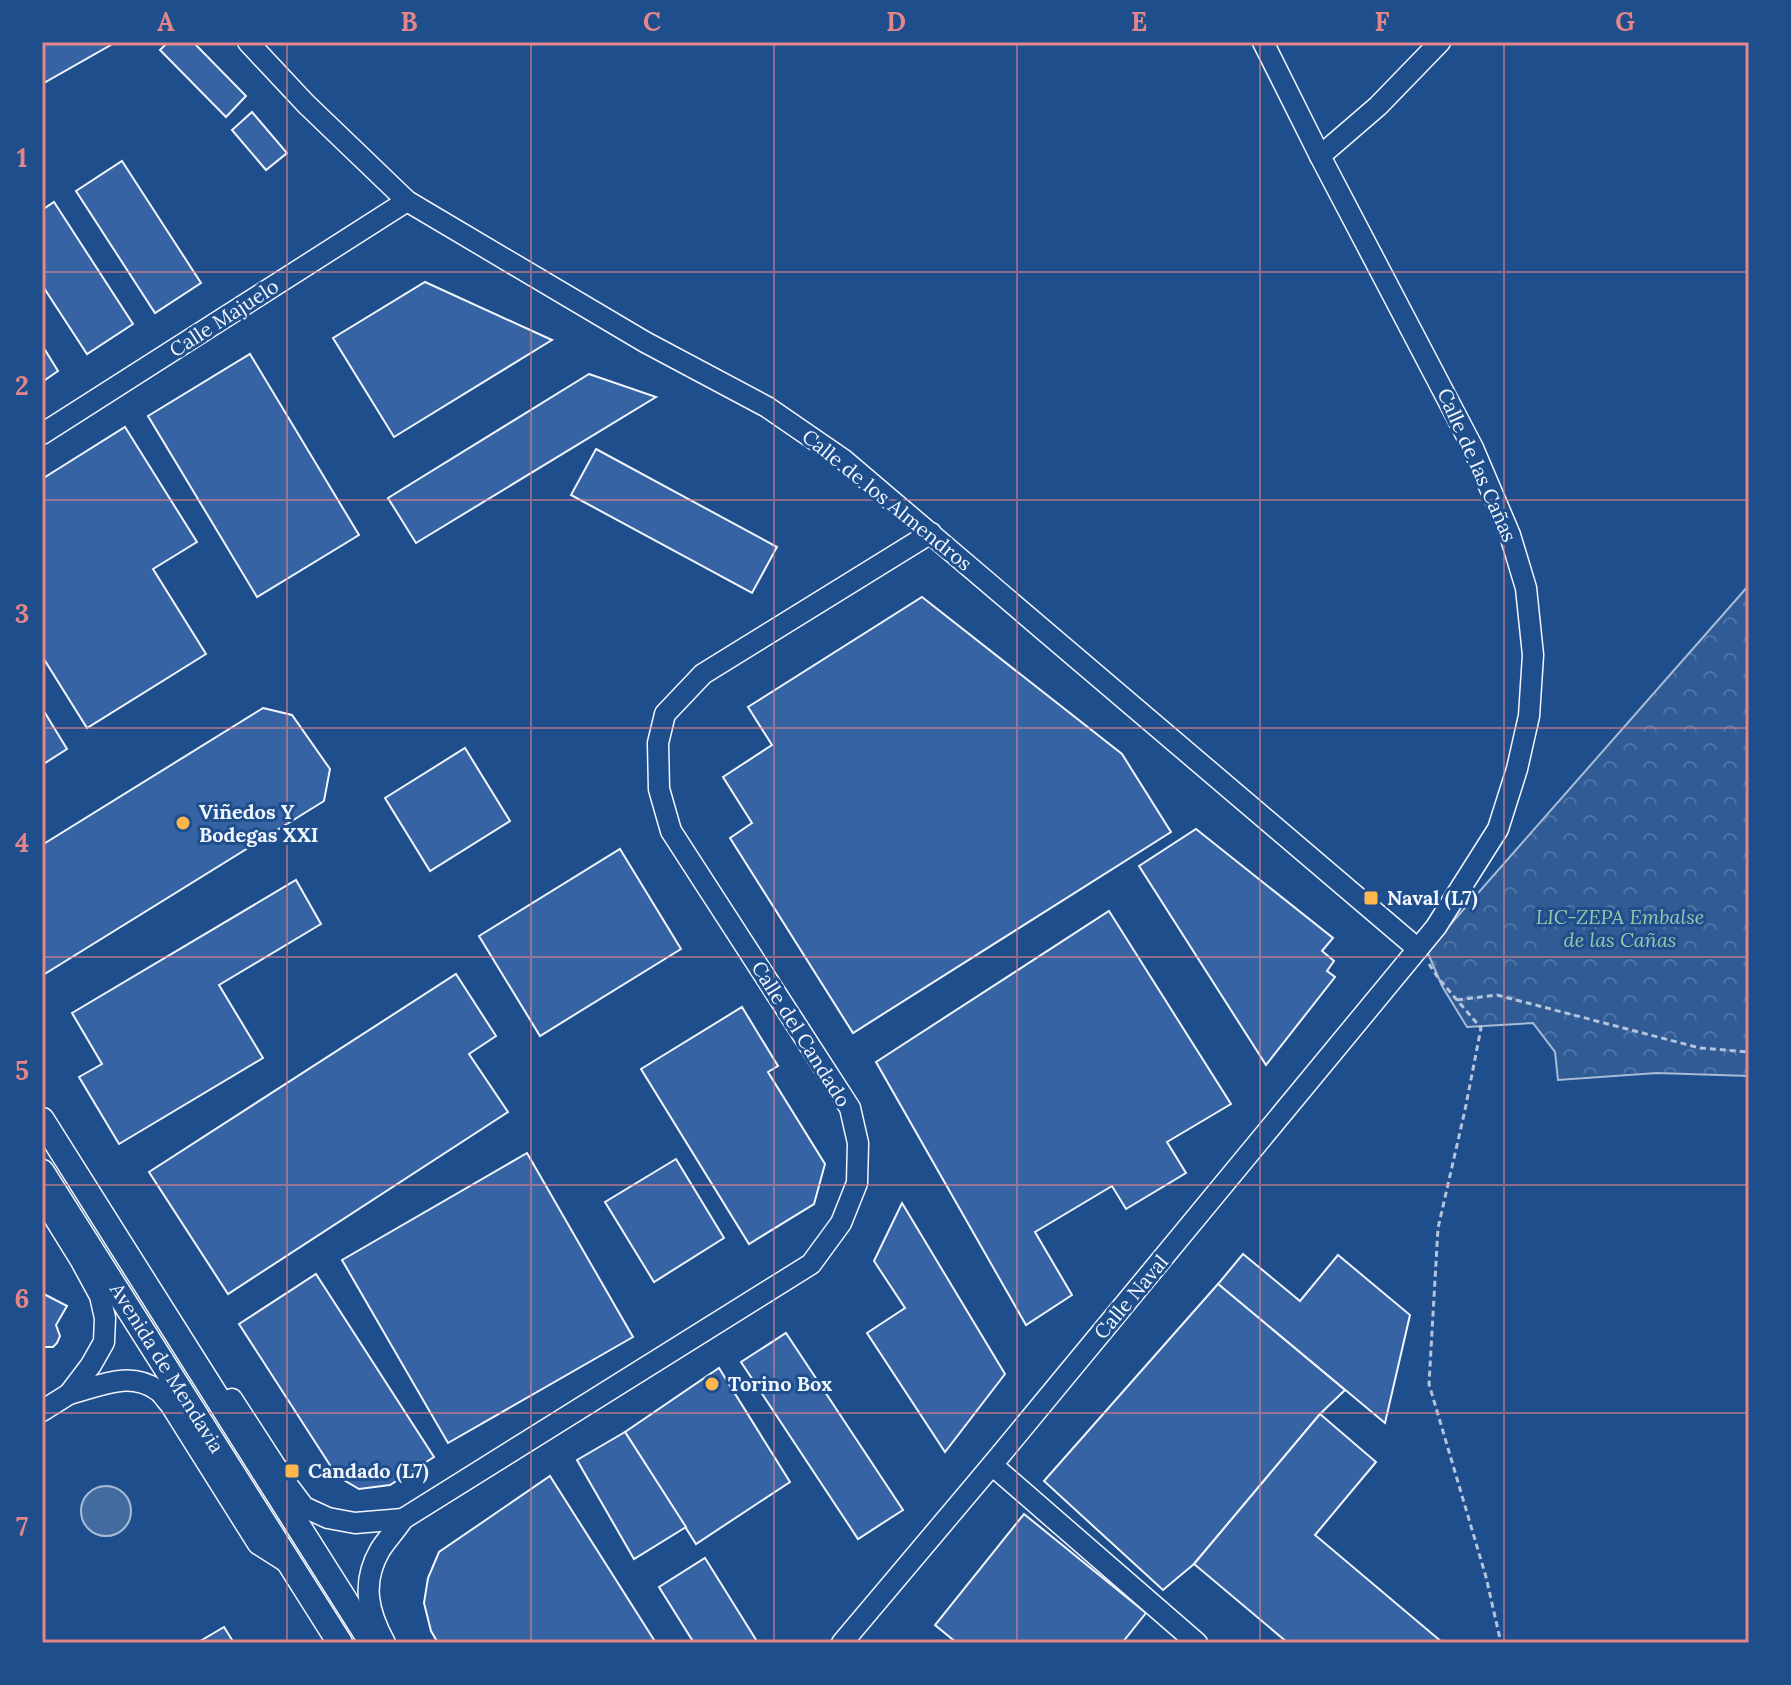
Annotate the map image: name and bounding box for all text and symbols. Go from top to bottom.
text: A [157,5,175,38]
text: B [400,5,418,38]
text: C [643,5,661,38]
text: D [886,5,906,38]
text: E [1131,5,1147,38]
text: F [1375,5,1390,38]
text: G [1615,5,1635,38]
text: 1 [17,141,27,174]
street label: Calle Majuelo [164,273,283,362]
text: 2 [15,369,29,402]
street label: Calle de las Cañas [1432,384,1523,546]
street label: Calle de los Almendros [797,423,977,576]
text: 3 [15,597,29,630]
place label: Viñedos Y Bodegas XXI [199,799,318,847]
marker: Viñedos Y Bodegas XXI [174,814,192,832]
text: 4 [15,826,29,859]
place label: Naval (L7) [1387,885,1478,911]
marker: Naval (L7) [1362,889,1380,907]
park label: LIC-ZEPA Embalse de las Cañas [1536,904,1704,952]
street label: Calle del Candado [747,956,856,1111]
text: 5 [15,1054,29,1087]
street label: Calle Naval [1088,1250,1173,1344]
street label: Avenida de Mendavia [104,1277,230,1457]
text: 6 [15,1282,29,1315]
place label: Torino Box [728,1371,832,1396]
marker: Torino Box [703,1375,721,1393]
place label: Candado (L7) [308,1458,429,1484]
marker: Candado (L7) [283,1462,301,1480]
text: 7 [16,1510,28,1543]

